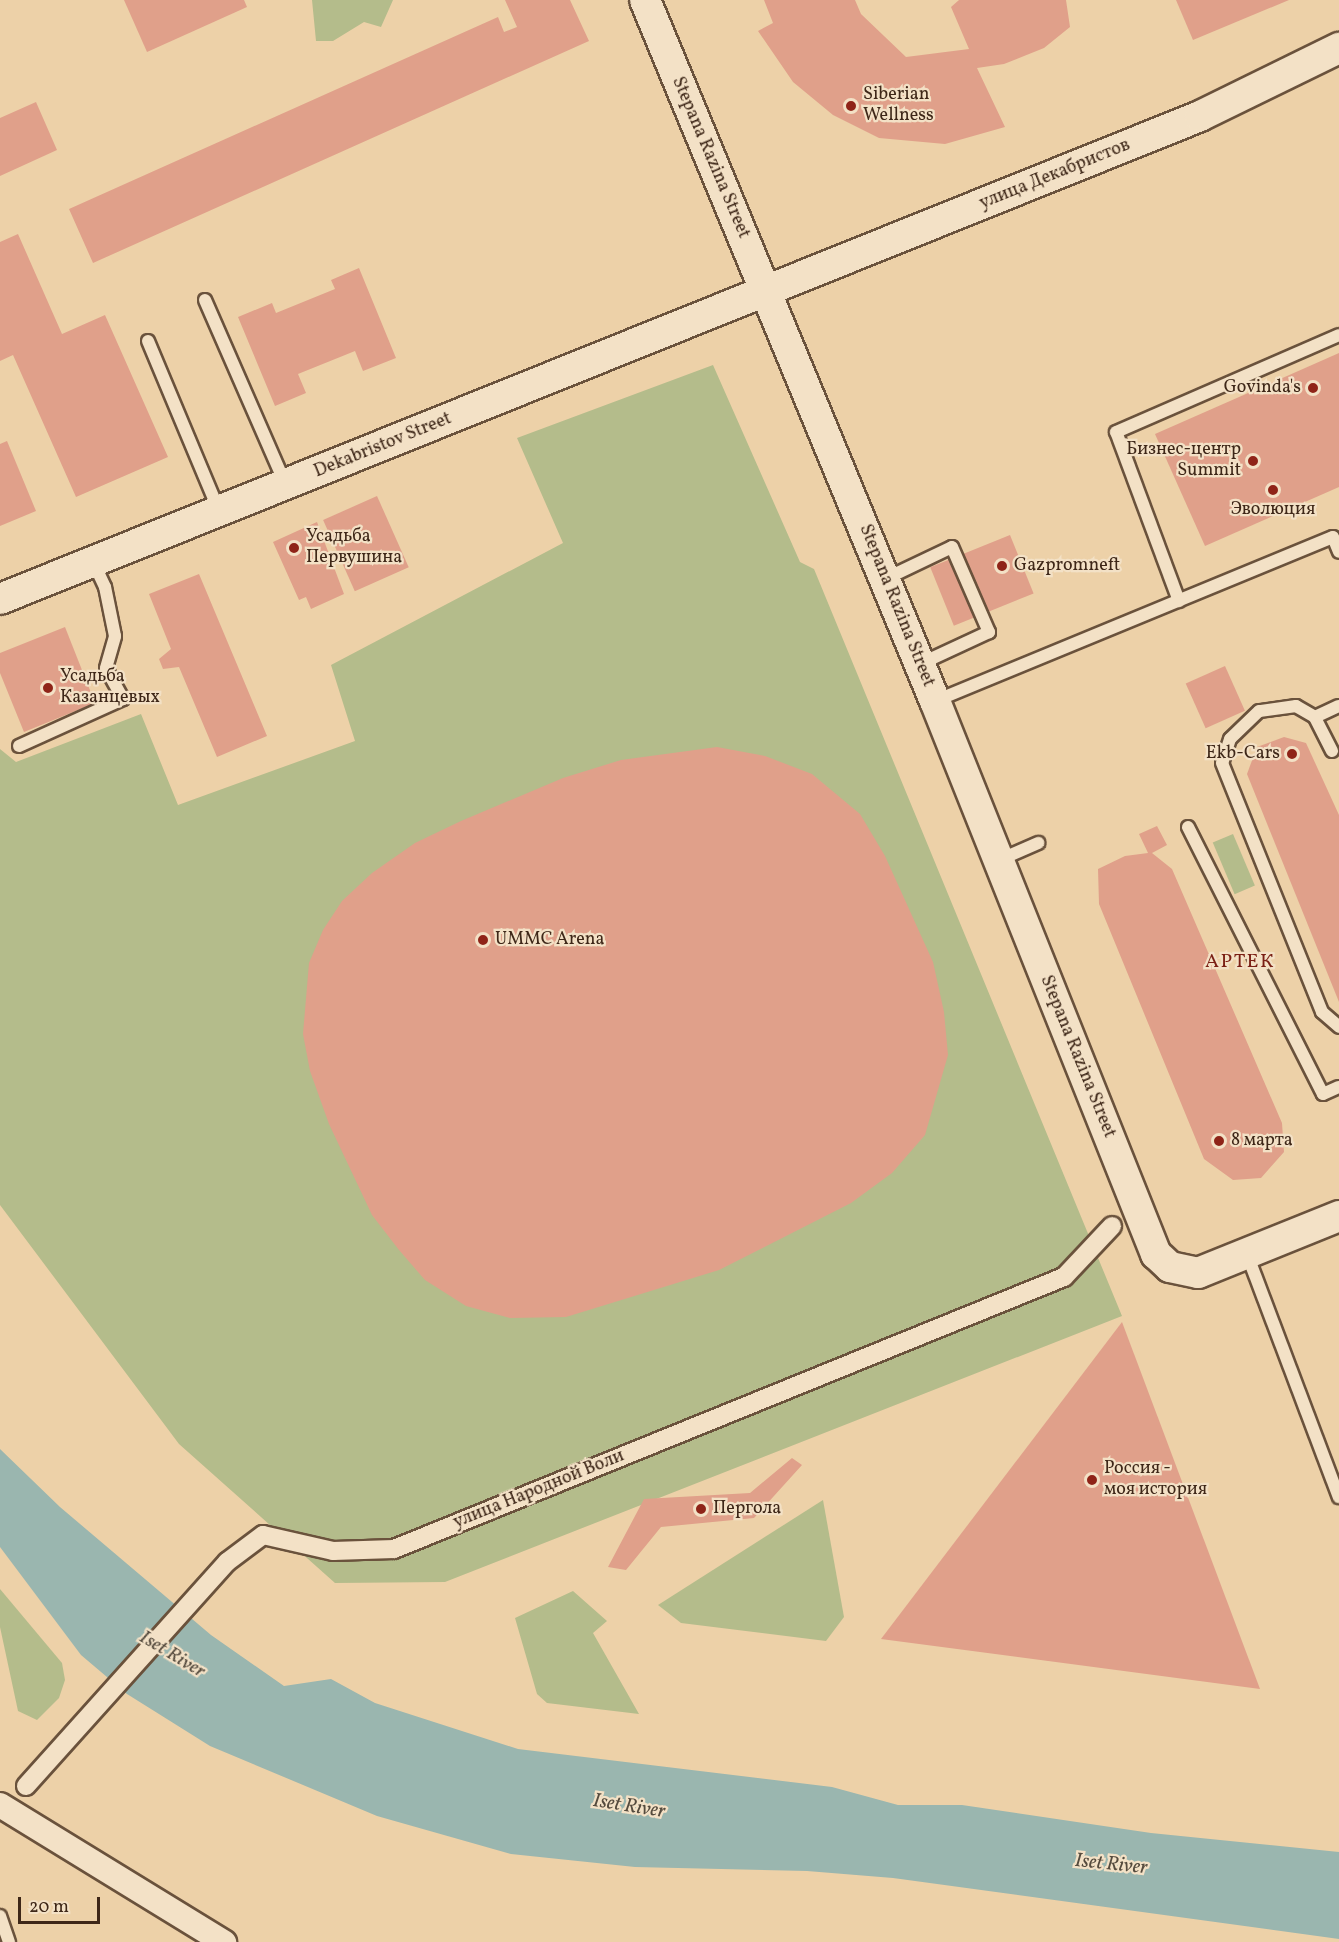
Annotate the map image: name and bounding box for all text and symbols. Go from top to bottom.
street label: Stepana Razina Street [666,74,754,242]
place label: Siberian Wellness [863,85,934,128]
marker: Siberian Wellness [844,99,858,113]
street label: улица Декабристов [977,135,1133,215]
place label: Govinda's [1224,377,1301,399]
marker: Govinda's [1306,381,1320,395]
street label: Dekabristov Street [311,408,455,484]
place label: Бизнес-центр Summit [1126,440,1241,482]
marker: Бизнес-центр Summit [1246,454,1260,468]
marker: Эволюция [1266,483,1280,497]
place label: Эволюция [1231,499,1315,521]
street label: Stepana Razina Street [854,522,938,690]
place label: Усадьба Первушина [306,527,402,570]
marker: Усадьба Первушина [287,541,301,555]
place label: Gazpromneft [1014,555,1120,577]
marker: Gazpromneft [995,559,1009,573]
place label: Усадьба Казанцевых [60,667,160,710]
marker: Усадьба Казанцевых [41,681,55,695]
place label: Ekb-Cars [1206,743,1280,765]
marker: Ekb-Cars [1285,747,1299,761]
place label: UMMC Arena [495,929,604,951]
marker: UMMC Arena [476,933,490,947]
district label: АРТЕК [1205,950,1275,974]
street label: Stepana Razina Street [1035,973,1119,1141]
place label: 8 марта [1231,1130,1293,1152]
marker: 8 марта [1212,1134,1226,1148]
street label: улица Народной Воли [450,1446,628,1534]
place label: Россия - моя история [1104,1459,1207,1502]
marker: Россия - моя история [1085,1473,1099,1487]
place label: Пергола [713,1498,781,1520]
marker: Пергола [694,1502,708,1516]
water label: Iset River [134,1626,210,1684]
water label: Iset River [591,1789,667,1825]
water label: Iset River [1073,1849,1149,1881]
scale bar [21,1885,104,1923]
text: 20 m [29,1895,69,1920]

